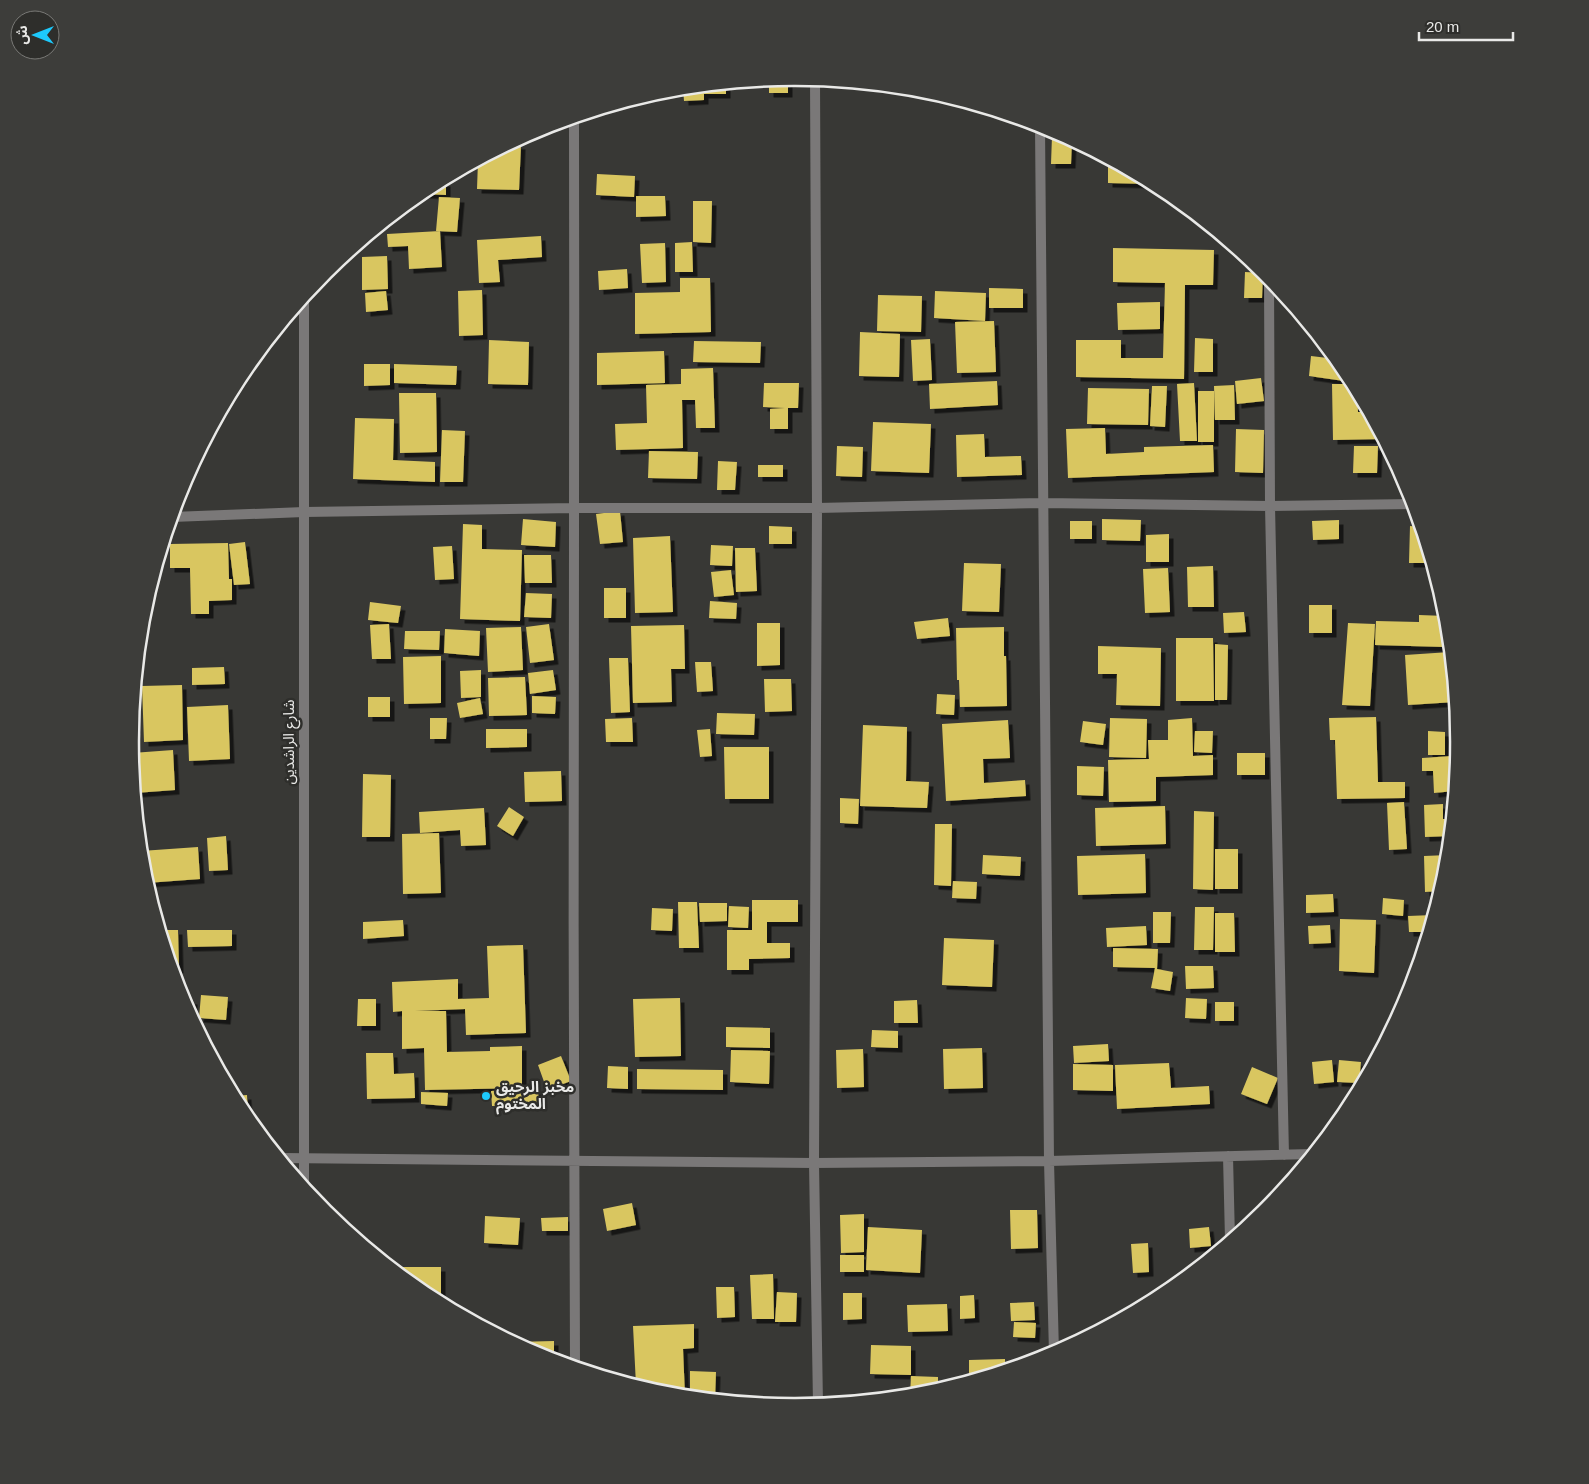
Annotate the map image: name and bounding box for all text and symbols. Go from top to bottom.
north arrow [10,10,60,60]
scale bar [1419,10,1513,42]
text: 20 m [1426,18,1459,35]
text: ش [14,25,30,45]
street label: شارع الراشدين [280,699,301,785]
place label: مخبز الرحيق المختوم [496,1078,574,1115]
marker: مخبز الرحيق المختوم [480,1090,492,1102]

